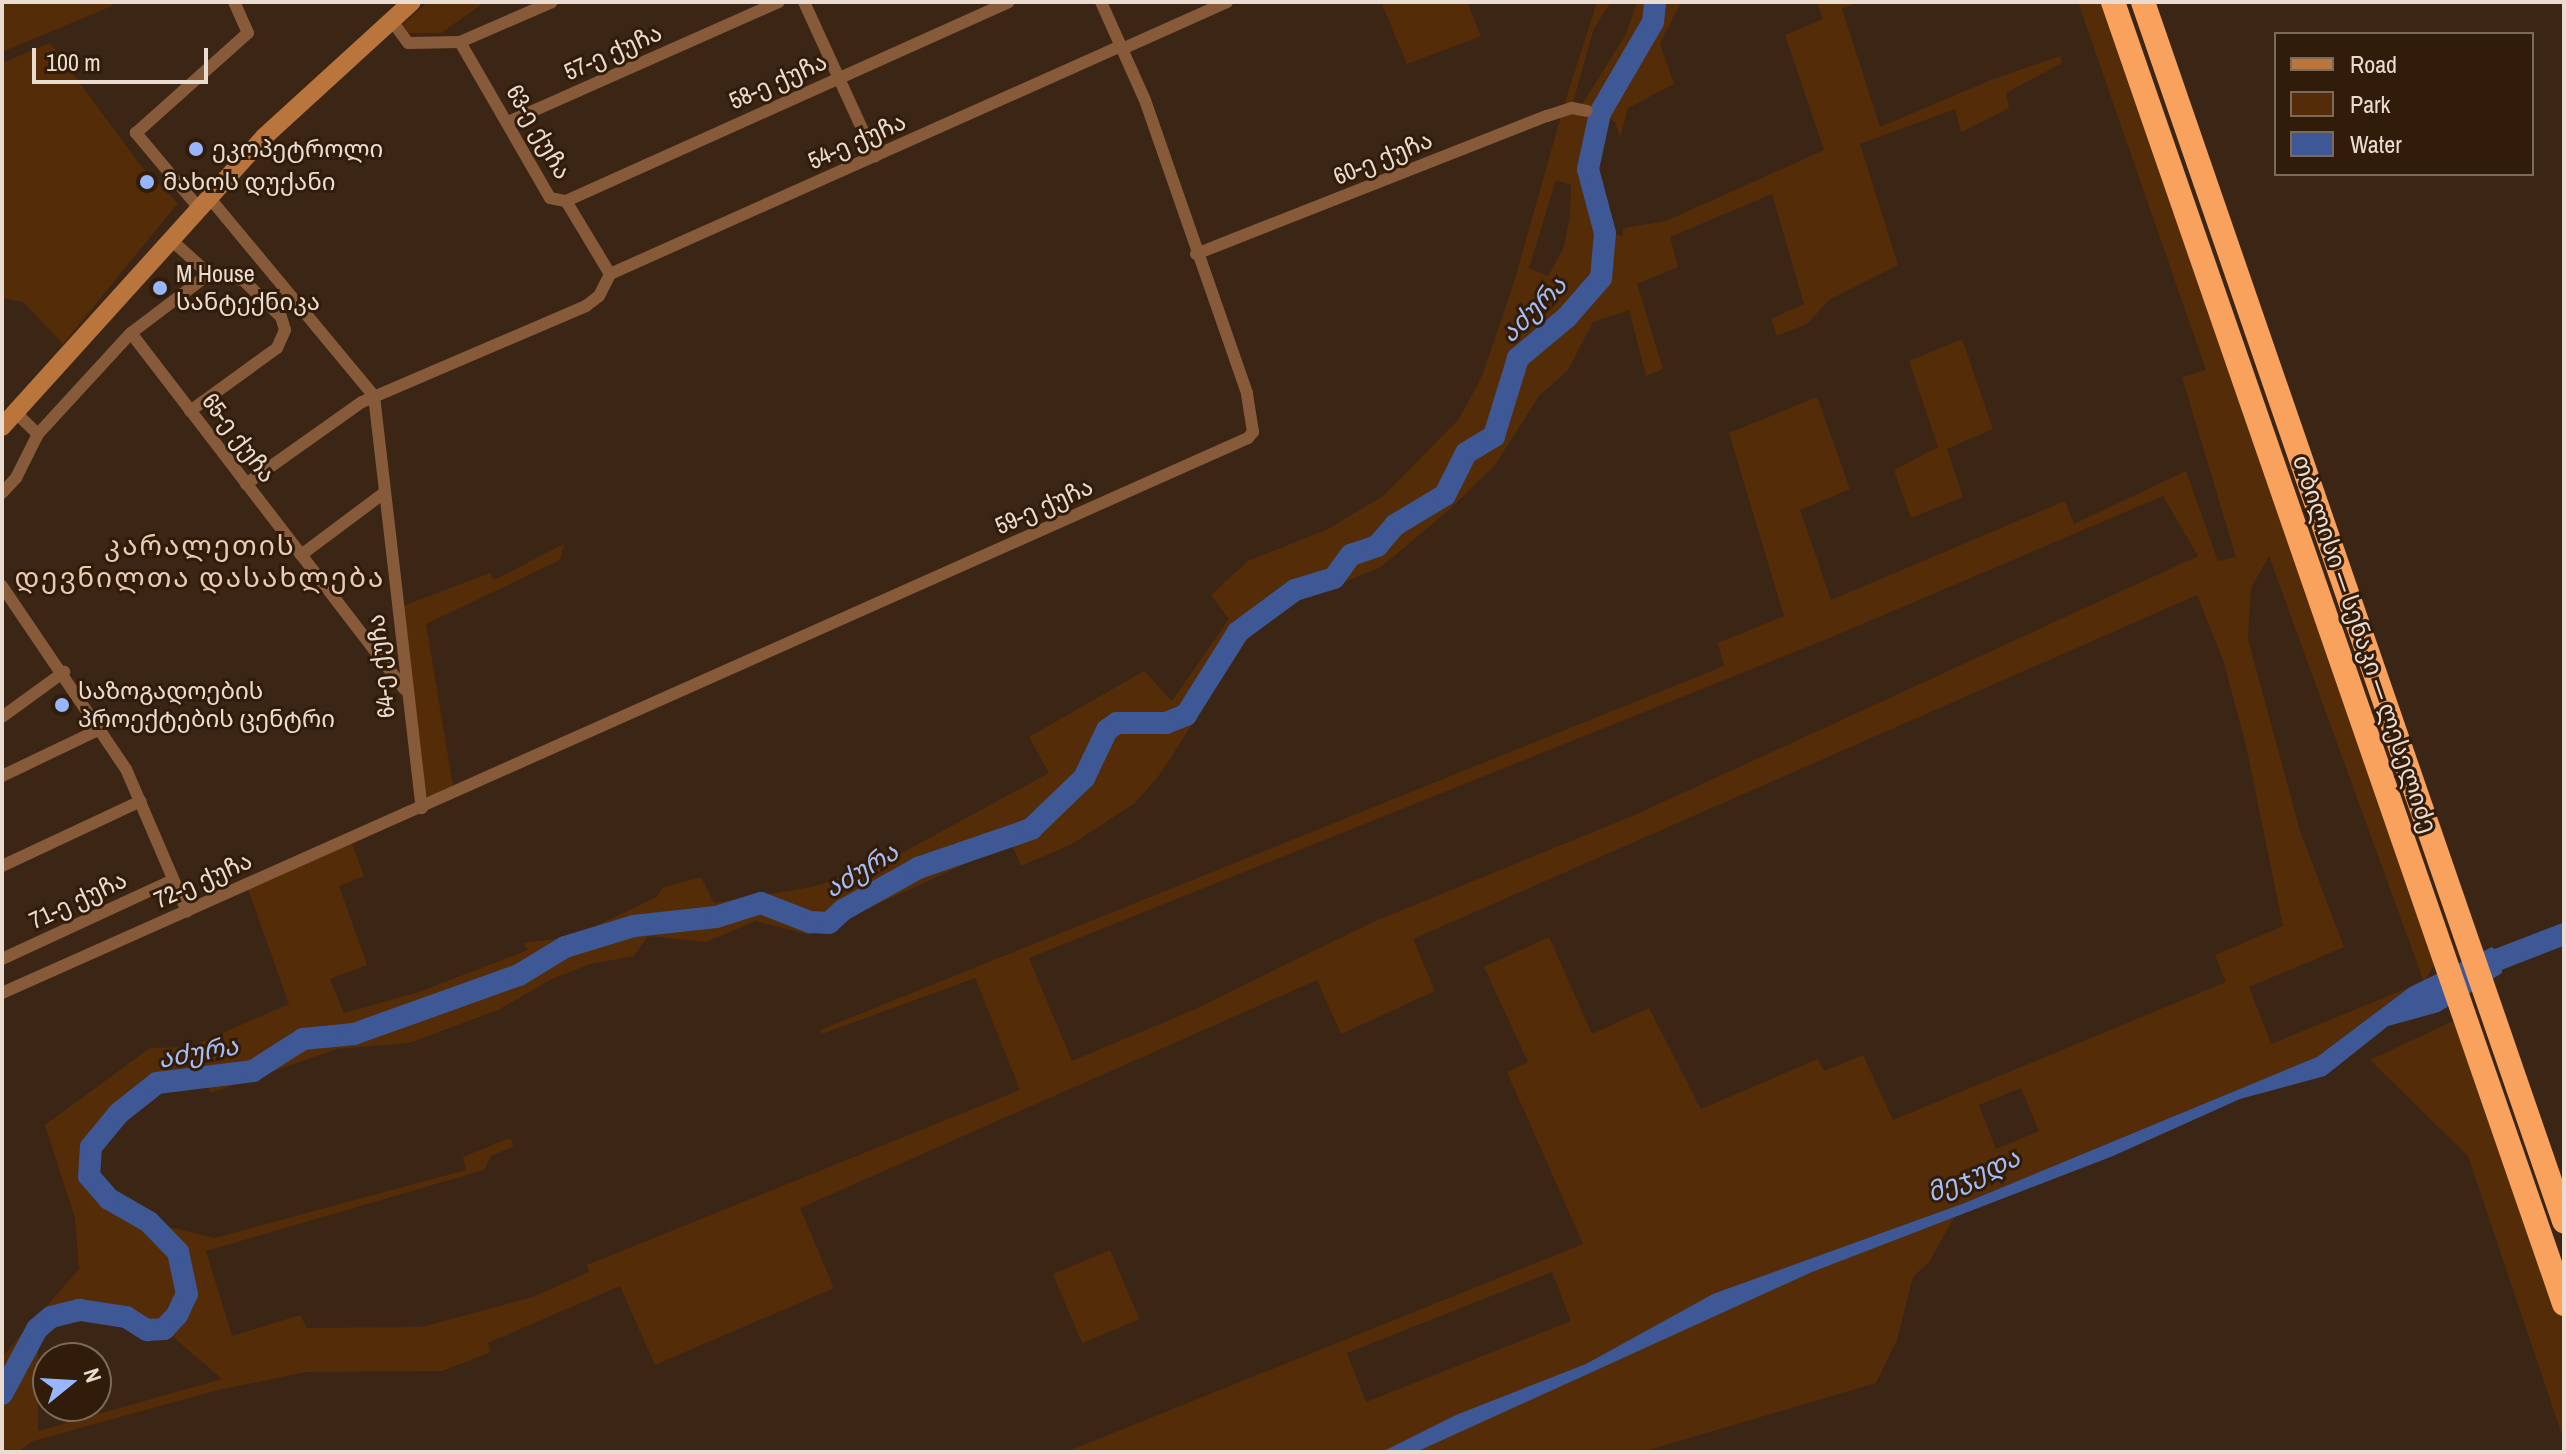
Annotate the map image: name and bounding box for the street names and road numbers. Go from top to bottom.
street label: 57-ე ქუჩა [560,18,666,86]
street label: 58-ე ქუჩა [725,47,831,115]
street label: 63-ე ქუჩა [501,80,577,184]
street label: 54-ე ქუჩა [804,107,910,175]
street label: 60-ე ქუჩა [1329,125,1437,191]
street label: 65-ე ქუჩა [196,388,282,488]
street label: თბილისი — სენაკი — ლესელიძე [2287,451,2443,837]
street label: 59-ე ქუჩა [991,472,1097,540]
street label: 64-ე ქუჩა [361,613,401,719]
street label: 72-ე ქუჩა [150,846,256,914]
street label: 71-ე ქუჩა [25,865,131,935]

